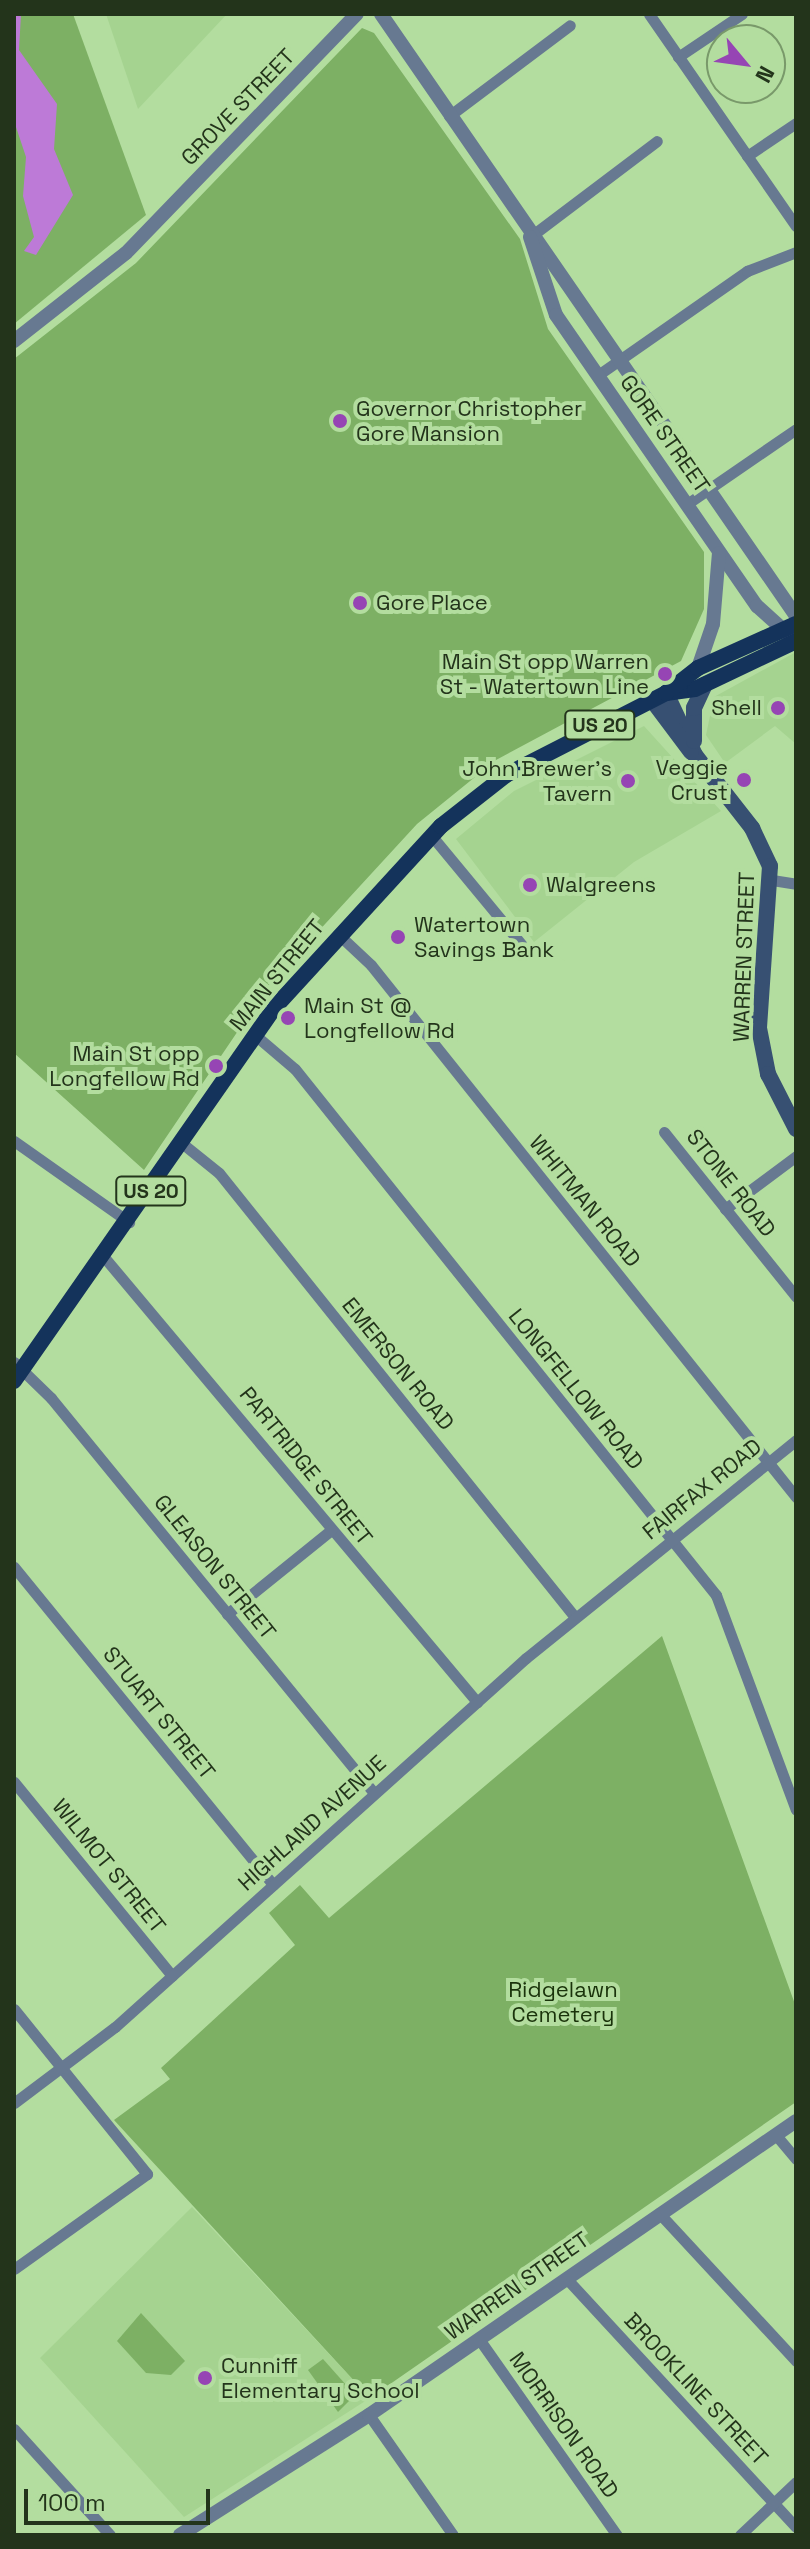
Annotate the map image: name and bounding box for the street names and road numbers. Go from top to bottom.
street label: GROVE STREET [176,43,300,171]
street label: GORE STREET [614,370,716,498]
road number: US 20 [564,709,636,741]
street label: WARREN STREET [728,871,760,1043]
street label: MAIN STREET [224,914,330,1036]
street label: STONE ROAD [681,1124,781,1242]
street label: WHITMAN ROAD [524,1130,646,1272]
road number: US 20 [115,1175,187,1207]
street label: EMERSON ROAD [336,1292,460,1436]
street label: LONGFELLOW ROAD [503,1303,649,1475]
street label: PARTRIDGE STREET [234,1381,378,1551]
street label: FAIRFAX ROAD [637,1433,767,1545]
street label: GLEASON STREET [149,1489,281,1645]
street label: STUART STREET [97,1641,221,1785]
street label: HIGHLAND AVENUE [233,1750,391,1896]
street label: WILMOT STREET [47,1793,171,1939]
street label: WARREN STREET [440,2226,594,2346]
street label: BROOKLINE STREET [619,2307,773,2471]
street label: MORRISON ROAD [504,2347,624,2503]

